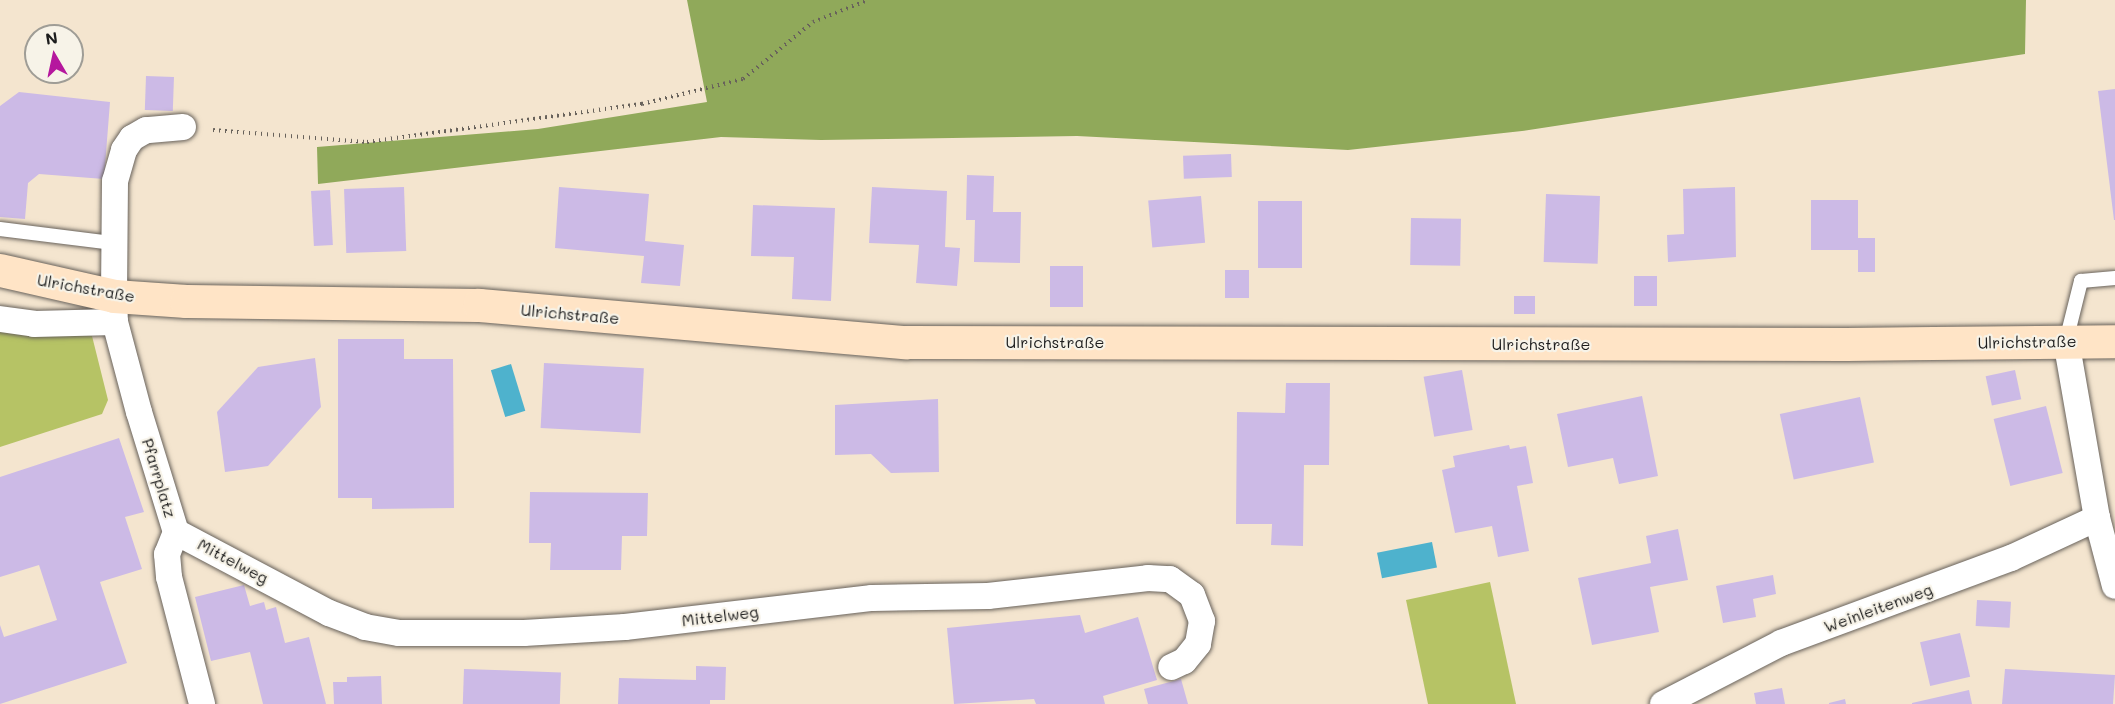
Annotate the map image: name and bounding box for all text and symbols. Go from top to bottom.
north arrow [24,24,84,84]
text: N [44,26,59,49]
street label: Ulrichstraße [36,270,136,306]
street label: Ulrichstraße [520,300,620,328]
street label: Ulrichstraße [1006,332,1104,352]
street label: Ulrichstraße [1977,332,2077,352]
street label: Ulrichstraße [1492,334,1590,354]
street label: Pfarrplatz [138,436,180,520]
street label: Mittelweg [194,534,272,588]
street label: Weinleitenweg [1821,579,1935,637]
street label: Mittelweg [680,602,760,630]

